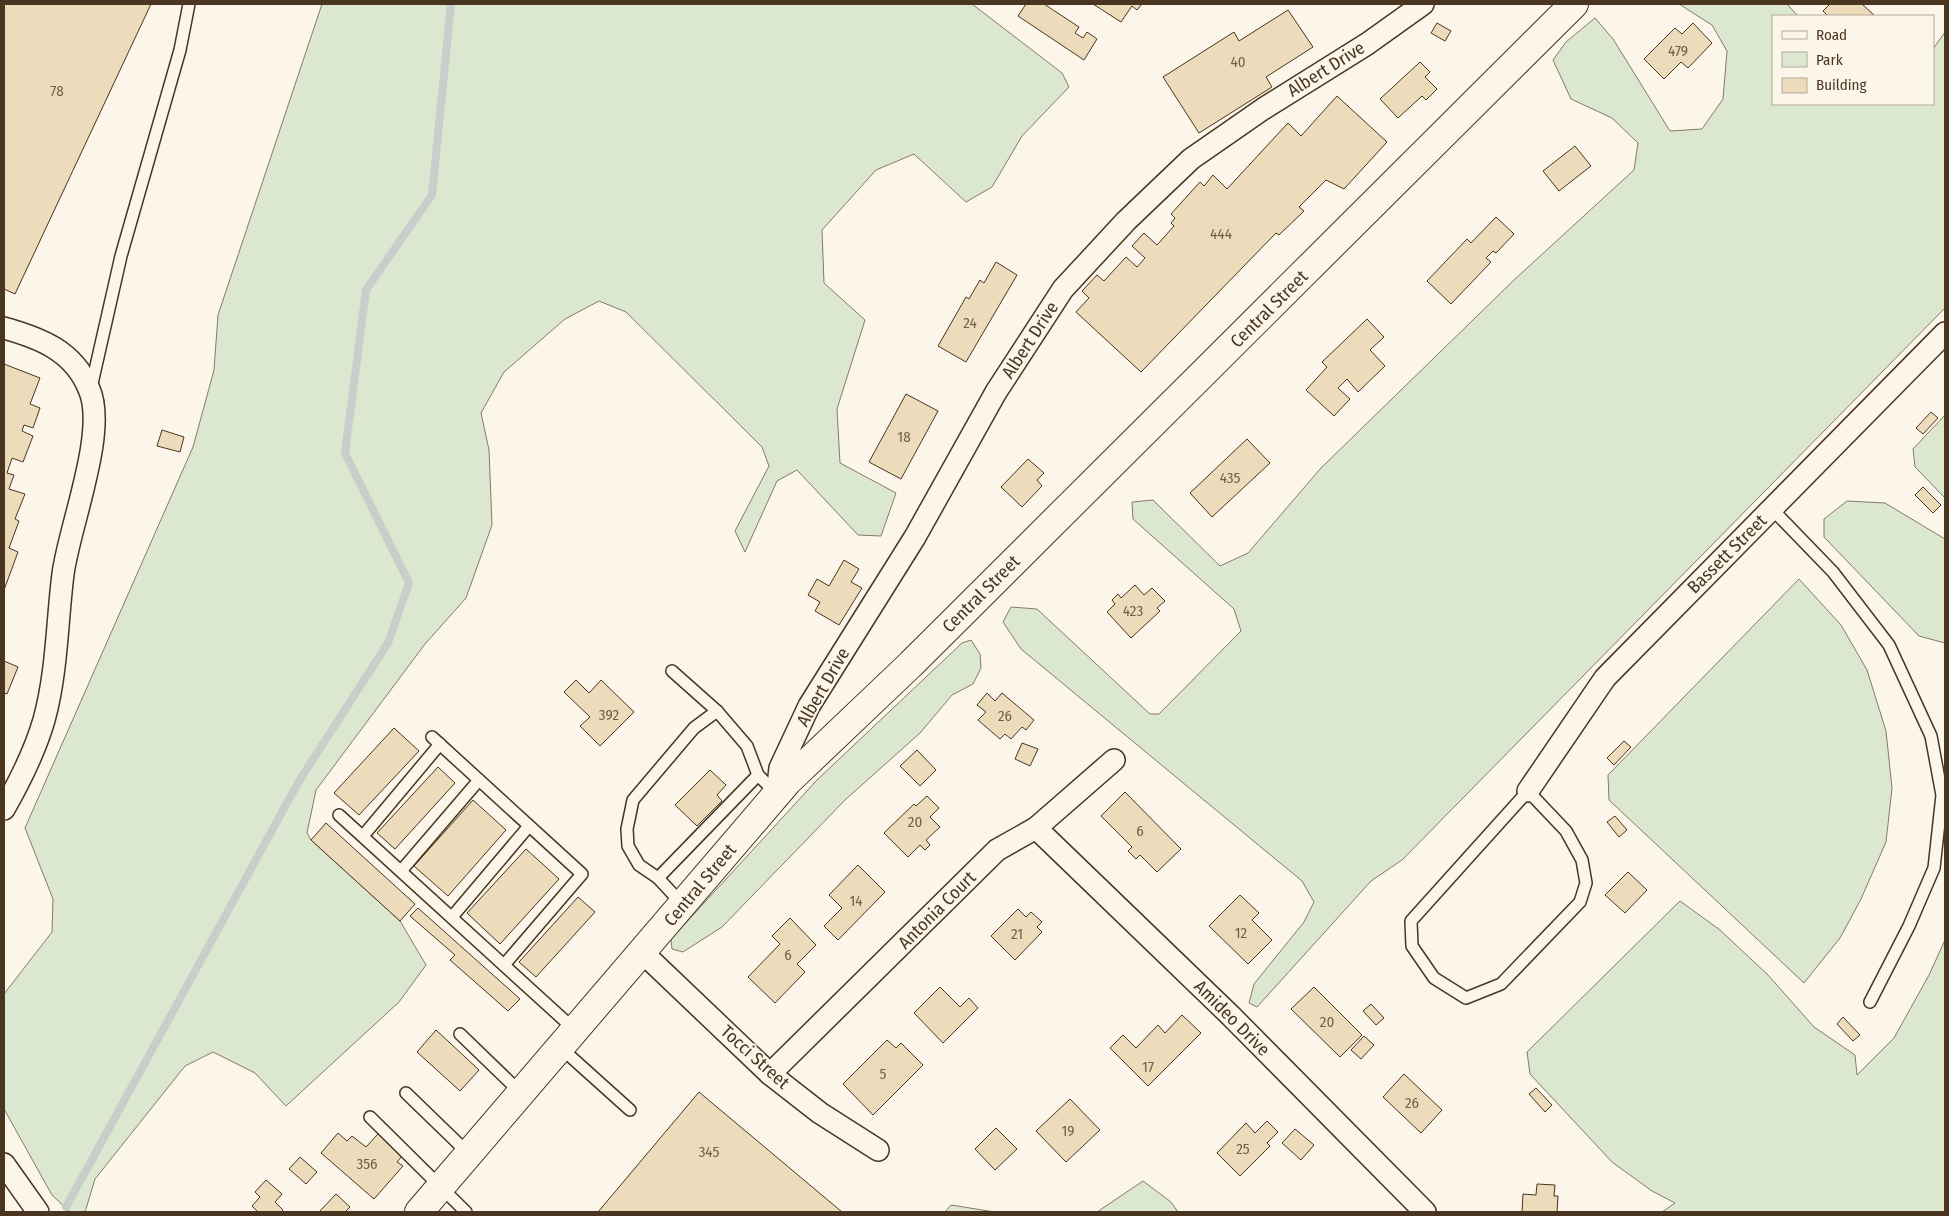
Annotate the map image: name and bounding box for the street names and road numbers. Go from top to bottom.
street label: Albert Drive [1283,37,1369,101]
street label: Central Street [1226,266,1312,352]
street label: Albert Drive [997,297,1063,383]
street label: Bassett Street [1683,510,1771,598]
street label: Central Street [938,551,1024,637]
street label: Albert Drive [792,644,854,730]
street label: Central Street [659,839,741,931]
street label: Antonia Court [894,866,981,953]
street label: Amideo Drive [1190,976,1275,1061]
street label: Tocci Street [716,1020,794,1094]

